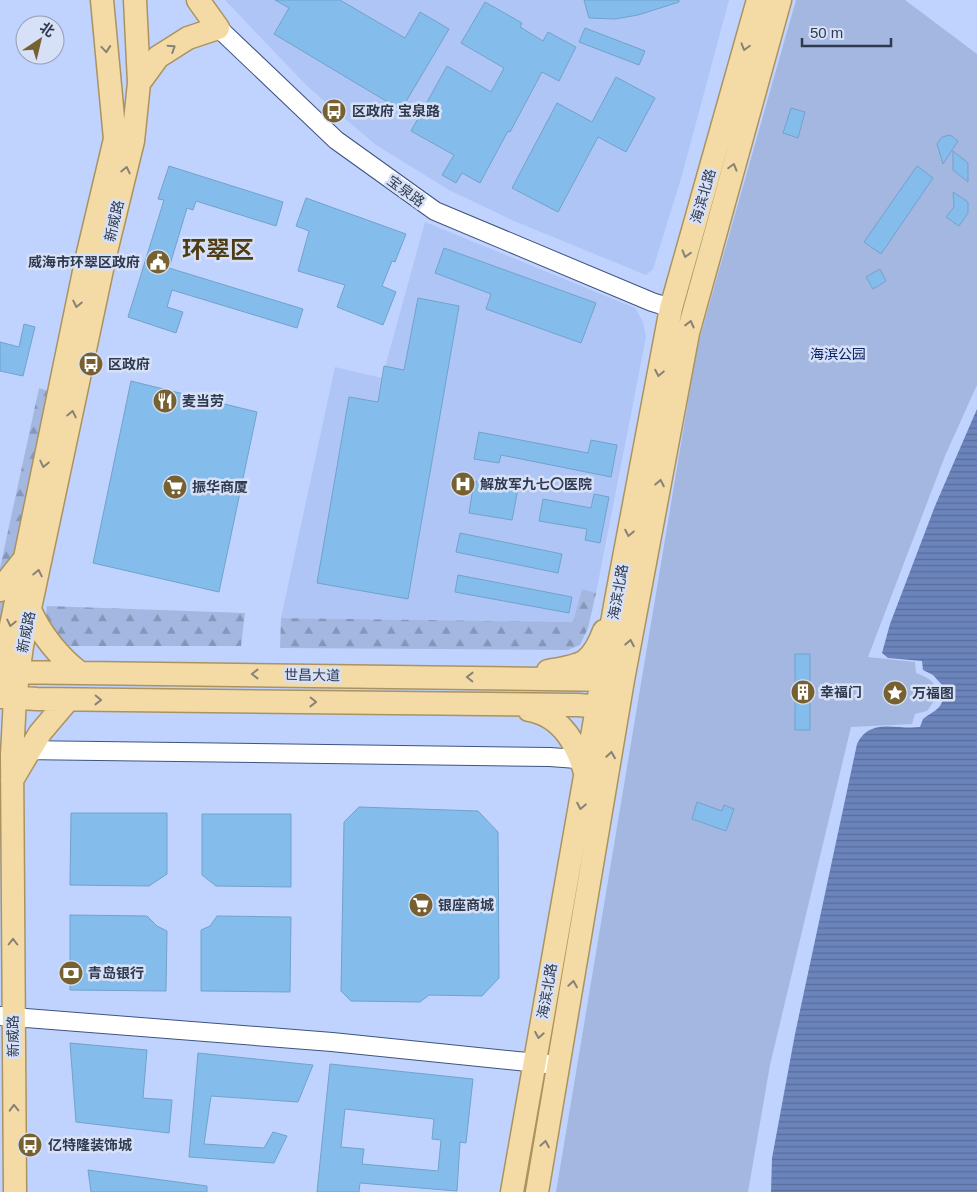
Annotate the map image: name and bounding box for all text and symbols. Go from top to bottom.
north arrow [15,15,65,65]
scale bar [802,15,891,47]
text: 北 [37,19,58,40]
text: 50 m [810,24,843,41]
one-way arrow [740,42,751,51]
one-way arrow [101,45,112,53]
one-way arrow [167,45,176,55]
bus stop icon: 区政府 宝泉路 [321,98,347,124]
place label: 区政府 宝泉路 [352,103,440,119]
one-way arrow [727,163,738,171]
one-way arrow [120,166,131,175]
street label: 海滨北路 [688,167,718,225]
street label: 宝泉路 [384,172,428,210]
street label: 新威路 [101,199,127,243]
district label: 环翠区 [182,236,254,263]
public building icon: 威海市环翠区政府 [145,249,171,275]
one-way arrow [682,249,692,257]
place label: 威海市环翠区政府 [28,254,140,270]
one-way arrow [72,300,82,309]
one-way arrow [684,319,695,328]
park label: 海滨公园 [810,346,866,362]
bus stop icon: 区政府 [78,351,104,377]
place label: 区政府 [108,356,150,372]
one-way arrow [655,369,665,378]
restaurant icon: 麦当劳 [152,388,178,414]
place label: 麦当劳 [182,393,224,409]
one-way arrow [66,410,77,419]
one-way arrow [39,459,50,468]
hospital icon: 解放军九七〇医院 [450,471,476,497]
supermarket icon: 振华商厦 [162,474,188,500]
place label: 解放军九七〇医院 [480,476,592,492]
place label: 振华商厦 [192,479,248,495]
one-way arrow [654,479,665,488]
one-way arrow [624,529,635,537]
street label: 海滨北路 [605,563,631,621]
one-way arrow [32,569,43,577]
street label: 新威路 [14,610,38,654]
one-way arrow [6,618,17,627]
one-way arrow [624,639,635,648]
street label: 世昌大道 [284,667,340,683]
one-way arrow [250,669,258,679]
one-way arrow [465,672,473,682]
building icon: 幸福门 [790,679,816,705]
place icon: 万福图 [882,680,908,706]
place label: 幸福门 [820,684,862,700]
place label: 万福图 [912,685,954,701]
one-way arrow [95,695,103,705]
one-way arrow [310,697,318,708]
one-way arrow [606,750,616,759]
one-way arrow [576,802,586,811]
supermarket icon: 银座商城 [408,892,434,918]
place label: 银座商城 [438,897,494,913]
one-way arrow [8,937,18,945]
bank icon: 青岛银行 [58,960,84,986]
street label: 海滨北路 [534,962,560,1020]
place label: 青岛银行 [88,965,144,981]
one-way arrow [567,980,577,988]
street label: 新威路 [5,1015,21,1057]
one-way arrow [534,1031,545,1040]
one-way arrow [9,1104,19,1112]
bus stop icon: 亿特隆装饰城 [17,1132,43,1158]
place label: 亿特隆装饰城 [48,1137,132,1153]
one-way arrow [540,1140,550,1148]

